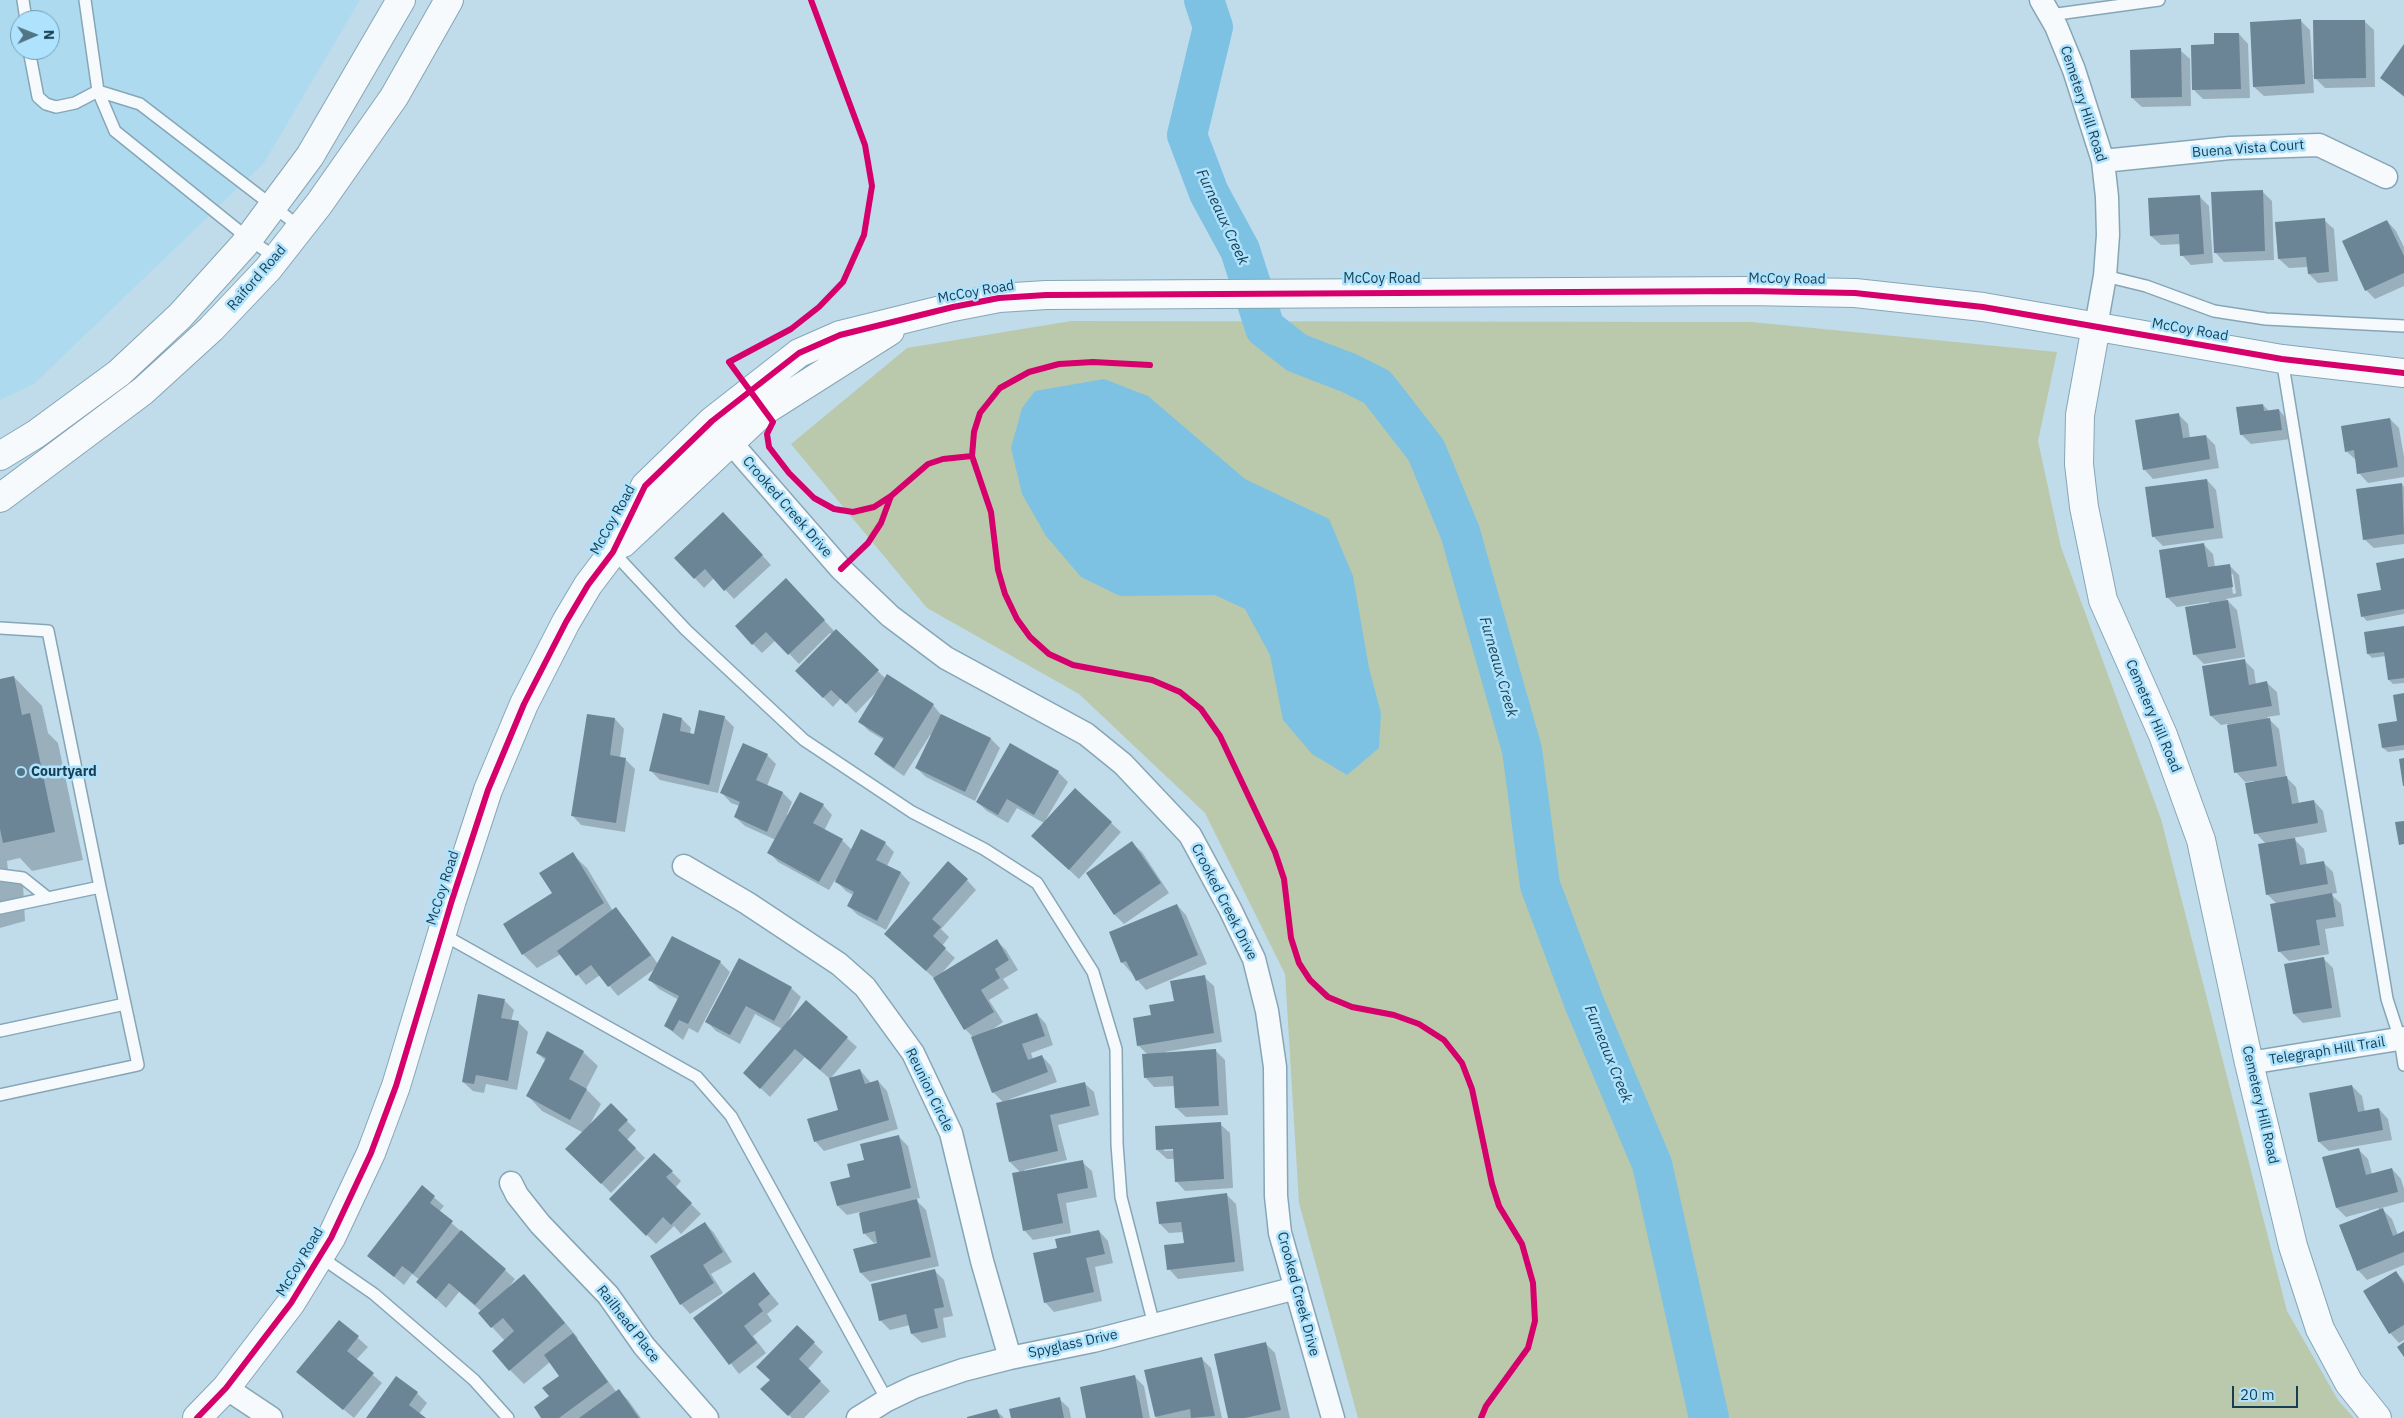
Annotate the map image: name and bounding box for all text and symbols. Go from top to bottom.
north arrow [10,10,60,60]
text: N [40,30,58,40]
street label: Cemetery Hill Road [2056,44,2110,164]
street label: Buena Vista Court [2191,137,2305,161]
water label: Furneaux Creek [1192,166,1252,268]
street label: Raiford Road [224,242,290,314]
street label: McCoy Road [1748,270,1826,288]
street label: McCoy Road [1343,271,1421,287]
street label: McCoy Road [936,277,1016,307]
street label: McCoy Road [2150,315,2230,345]
street label: Crooked Creek Drive [739,453,835,561]
street label: McCoy Road [587,482,639,558]
water label: Furneaux Creek [1475,615,1521,719]
street label: Cemetery Hill Road [2122,657,2184,775]
place label: Courtyard [31,764,97,780]
marker: Courtyard [15,766,27,778]
street label: Crooked Creek Drive [1187,841,1261,963]
street label: McCoy Road [423,849,463,927]
water label: Furneaux Creek [1580,1003,1636,1105]
street label: Telegraph Hill Trail [2268,1034,2386,1068]
street label: Cemetery Hill Road [2238,1044,2282,1166]
street label: Reunion Circle [902,1046,956,1134]
street label: McCoy Road [273,1225,327,1299]
street label: Crooked Creek Drive [1273,1230,1323,1358]
street label: Railhead Place [593,1282,663,1366]
street label: Spyglass Drive [1027,1326,1119,1362]
scale bar [2234,1376,2300,1408]
text: 20 m [2240,1385,2275,1404]

